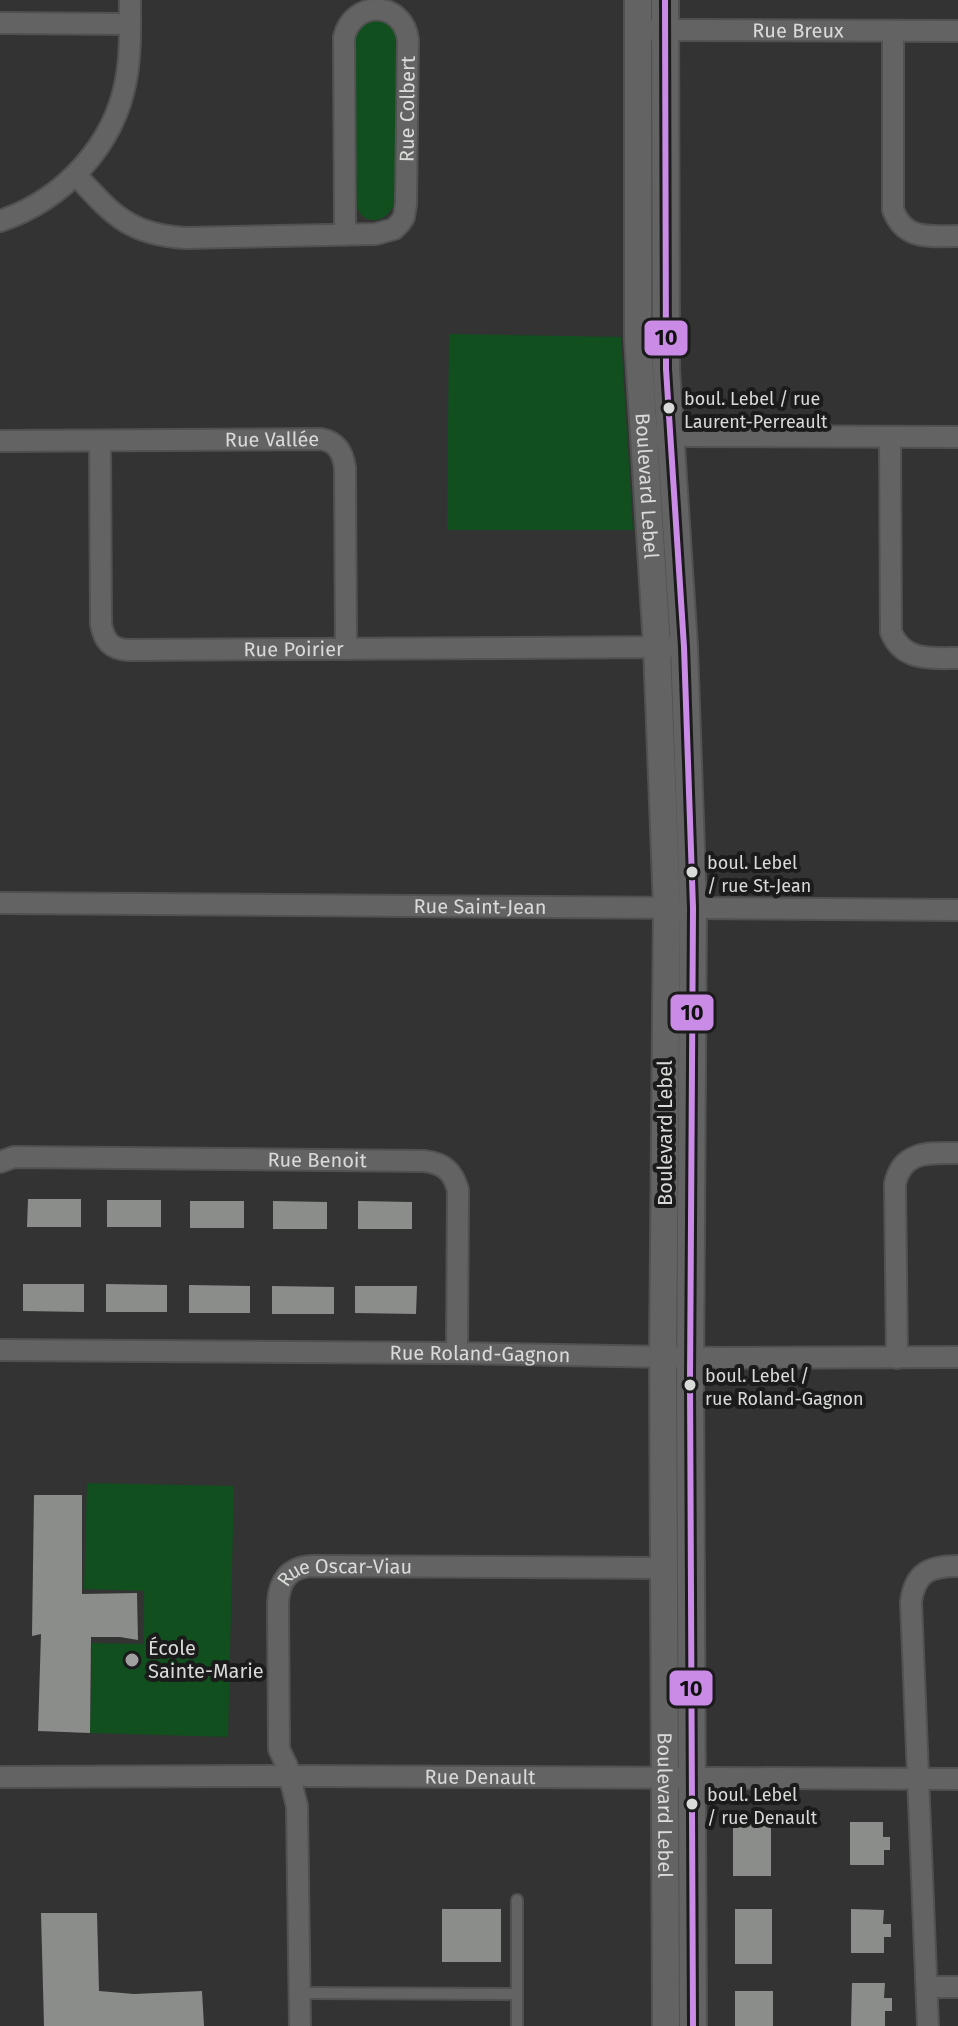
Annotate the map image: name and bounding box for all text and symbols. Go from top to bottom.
street label: Rue Breux [752,18,844,43]
street label: Rue Colbert [395,55,420,162]
line badge: 10 [643,319,689,357]
text: 10 [654,324,678,351]
place label: boul. Lebel / rue Laurent-Perreault [684,388,828,433]
marker: boul. Lebel / rue Laurent-Perreault [661,400,677,416]
street label: Boulevard Lebel [631,412,664,559]
street label: Rue Vallée [225,427,319,452]
street label: Rue Poirier [243,637,344,661]
place label: boul. Lebel / rue St-Jean [707,852,811,897]
marker: boul. Lebel / rue St-Jean [684,864,700,880]
street label: Rue Saint-Jean [413,894,547,919]
line badge: 10 [669,993,715,1032]
text: 10 [680,999,704,1026]
street label: Boulevard Lebel [653,1060,677,1206]
street label: Rue Benoit [267,1147,368,1172]
street label: Rue Roland-Gagnon [390,1341,571,1367]
place label: boul. Lebel / rue Roland-Gagnon [705,1365,864,1410]
marker: boul. Lebel / rue Roland-Gagnon [682,1377,698,1393]
street label: Rue Oscar-Viau [272,1554,412,1591]
place label: École Sainte-Marie [148,1636,264,1683]
marker: École Sainte-Marie [123,1651,141,1669]
line badge: 10 [668,1669,714,1707]
text: 10 [679,1675,703,1702]
street label: Boulevard Lebel [653,1732,677,1878]
street label: Rue Denault [424,1765,536,1789]
place label: boul. Lebel / rue Denault [707,1784,818,1829]
marker: boul. Lebel / rue Denault [684,1796,700,1812]

